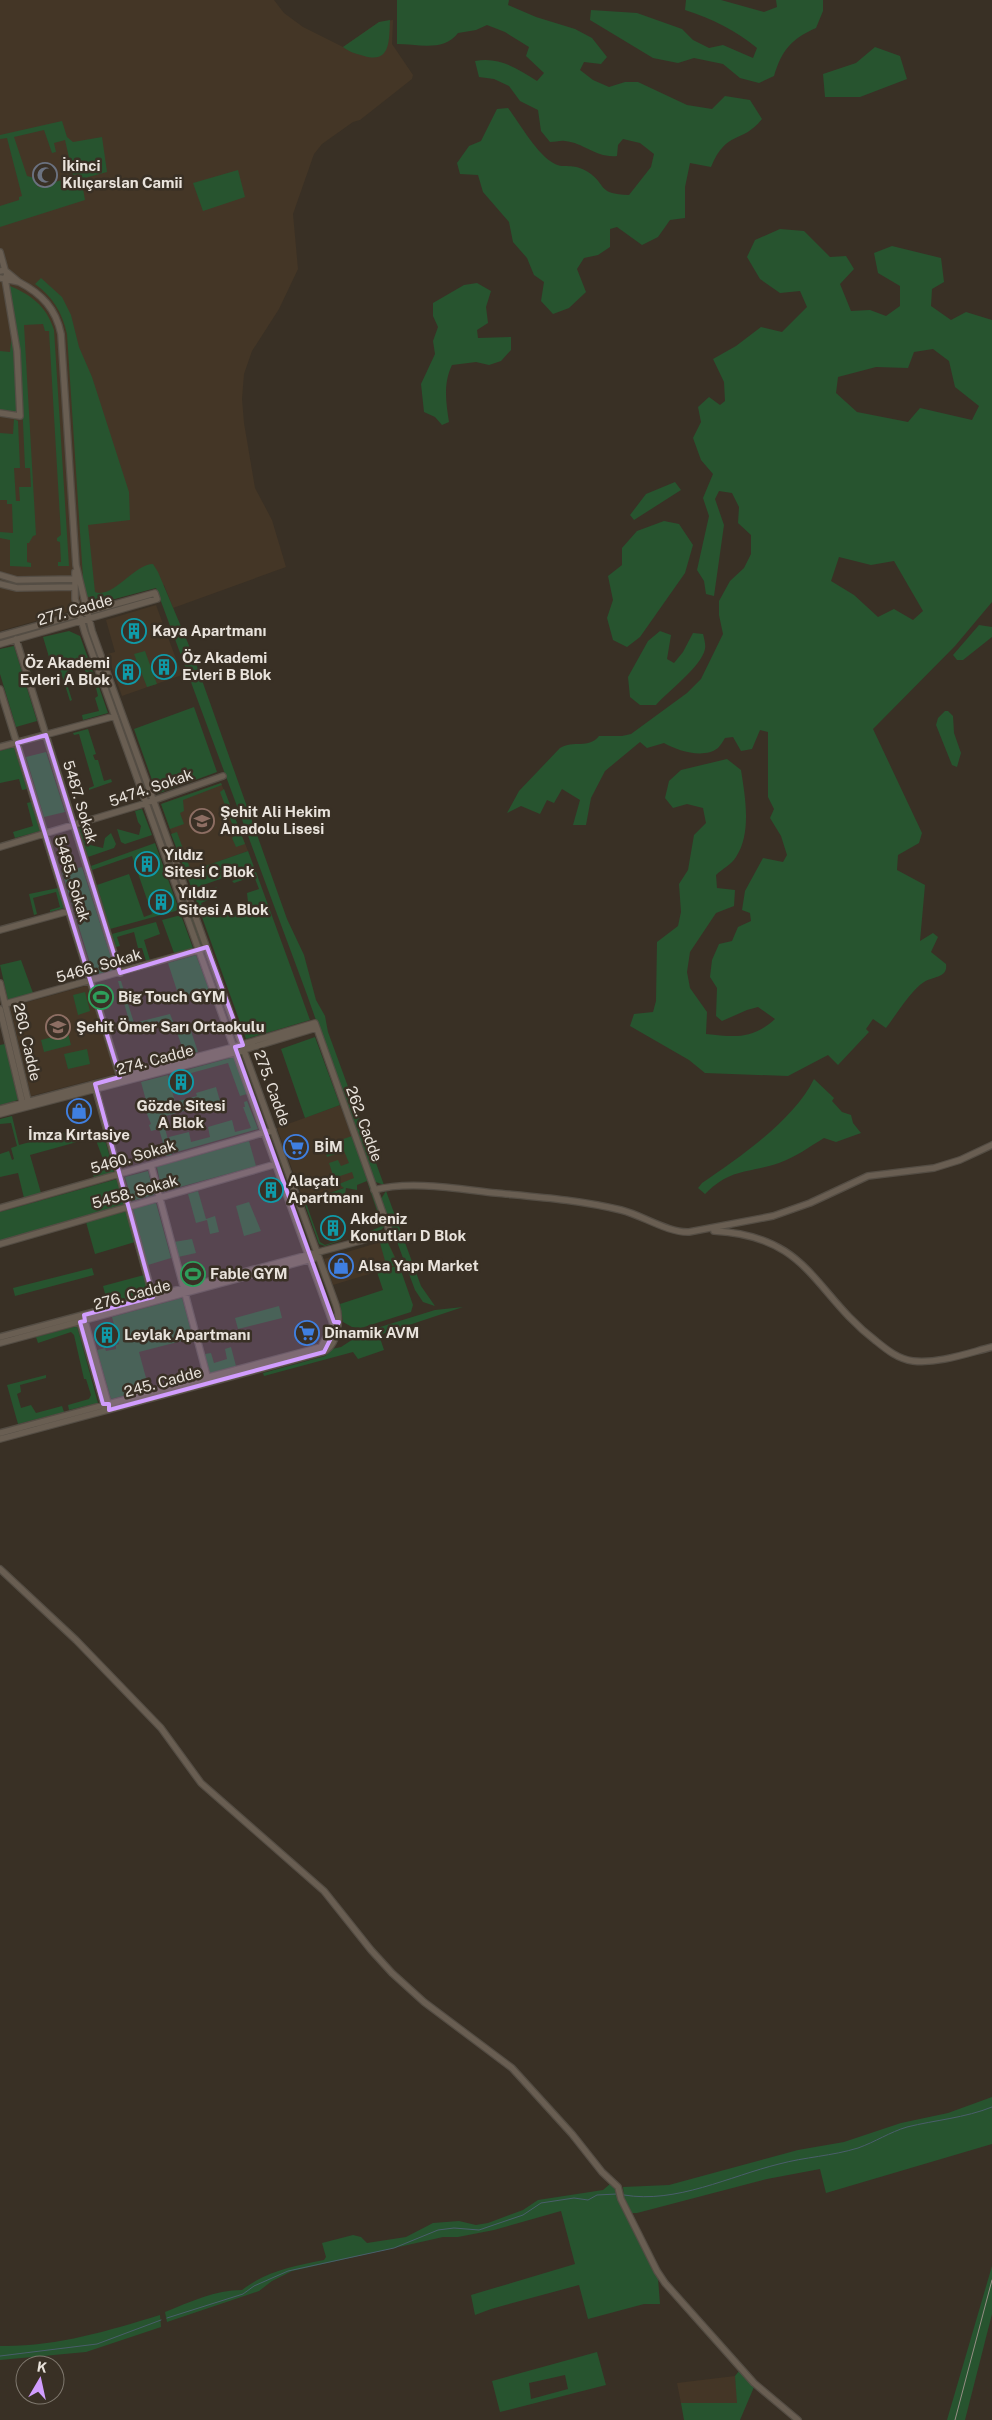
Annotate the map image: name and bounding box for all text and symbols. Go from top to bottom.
place label: İkinci Kılıçarslan Camii [62,157,183,191]
mosque icon: İkinci Kılıçarslan Camii [32,162,58,188]
street label: 277. Cadde [35,591,114,628]
building icon: Kaya Apartmanı [121,618,147,644]
place label: Kaya Apartmanı [152,622,266,639]
place label: Öz Akademi Evleri B Blok [182,649,272,683]
place label: Öz Akademi Evleri A Blok [20,654,110,688]
building icon: Öz Akademi Evleri B Blok [151,654,177,680]
building icon: Öz Akademi Evleri A Blok [115,659,141,685]
street label: 5487. Sokak [60,758,101,845]
street label: 5474. Sokak [107,765,195,810]
place label: Şehit Ali Hekim Anadolu Lisesi [220,803,331,837]
school or university icon: Şehit Ali Hekim Anadolu Lisesi [189,808,215,834]
street label: 5485. Sokak [51,834,94,924]
place label: Yıldız Sitesi C Blok [164,846,255,880]
building icon: Yıldız Sitesi C Blok [134,851,160,877]
place label: Yıldız Sitesi A Blok [178,884,269,918]
building icon: Yıldız Sitesi A Blok [148,889,174,915]
street label: 5466. Sokak [54,945,144,986]
sports icon: Big Touch GYM [88,984,114,1010]
place label: Big Touch GYM [118,988,225,1005]
street label: 260. Cadde [10,1001,45,1082]
school or university icon: Şehit Ömer Sarı Ortaokulu [45,1014,71,1040]
place label: Şehit Ömer Sarı Ortaokulu [76,1018,265,1035]
street label: 274. Cadde [115,1041,195,1078]
street label: 275. Cadde [251,1048,294,1128]
building icon: Gözde Sitesi A Blok [168,1069,194,1095]
street label: 262. Cadde [343,1084,386,1164]
place label: Gözde Sitesi A Blok [136,1097,226,1131]
shop icon: İmza Kırtasiye [66,1098,92,1124]
place label: İmza Kırtasiye [28,1126,130,1143]
supermarket icon: BİM [283,1134,309,1160]
street label: 5460. Sokak [88,1136,177,1177]
place label: BİM [314,1138,343,1155]
street label: 5458. Sokak [90,1171,180,1212]
place label: Alaçatı Apartmanı [288,1172,364,1206]
building icon: Alaçatı Apartmanı [258,1177,284,1203]
place label: Akdeniz Konutları D Blok [350,1210,466,1244]
building icon: Akdeniz Konutları D Blok [320,1215,346,1241]
shop icon: Alsa Yapı Market [328,1253,354,1279]
place label: Alsa Yapı Market [358,1257,479,1274]
sports icon: Fable GYM [180,1261,206,1287]
place label: Fable GYM [210,1265,288,1282]
street label: 276. Cadde [92,1276,172,1313]
supermarket icon: Dinamik AVM [294,1320,320,1346]
building icon: Leylak Apartmanı [94,1322,120,1348]
place label: Dinamik AVM [324,1324,419,1341]
place label: Leylak Apartmanı [124,1326,250,1343]
street label: 245. Cadde [122,1363,204,1400]
north arrow [15,2355,65,2405]
text: K [36,2358,48,2376]

